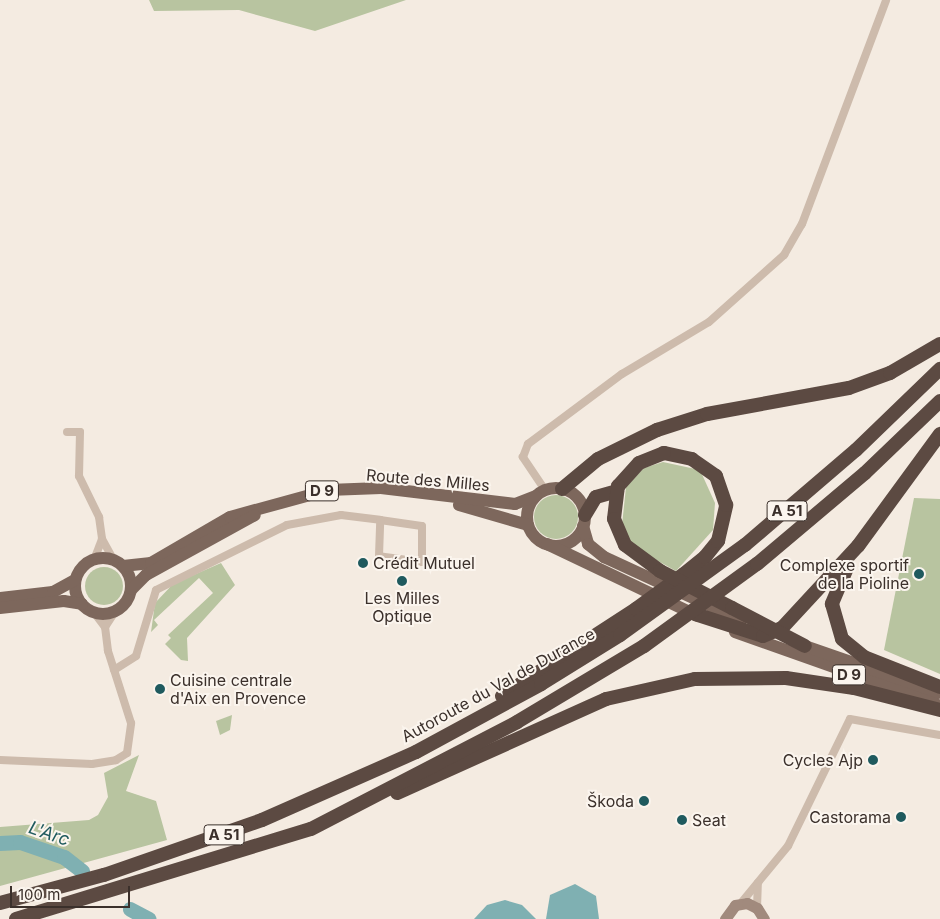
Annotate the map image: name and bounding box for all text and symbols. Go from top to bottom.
street label: Route des Milles [365,465,491,495]
road number: D 9 [304,478,340,504]
road number: A 51 [766,498,808,524]
place label: Crédit Mutuel [373,553,475,573]
place label: Complexe sportif de la Pioline [780,555,909,593]
marker: Crédit Mutuel [357,557,369,569]
marker: Complexe sportif de la Pioline [913,568,925,580]
marker: Les Milles Optique [396,575,408,587]
place label: Les Milles Optique [364,588,440,626]
street label: Autoroute du Val de Durance [398,624,598,746]
road number: D 9 [832,662,866,688]
place label: Cuisine centrale d'Aix en Provence [170,670,306,708]
marker: Cuisine centrale d'Aix en Provence [154,683,166,695]
place label: Cycles Ajp [783,750,863,770]
marker: Cycles Ajp [867,754,879,766]
place label: Škoda [587,791,634,811]
marker: Škoda [638,795,650,807]
place label: Castorama [809,807,891,827]
place label: Seat [692,810,726,830]
marker: Castorama [895,811,907,823]
marker: Seat [676,814,688,826]
water label: L'Arc [26,817,72,851]
road number: A 51 [203,822,245,848]
scale bar [12,876,132,908]
text: 100 m [18,885,60,904]

